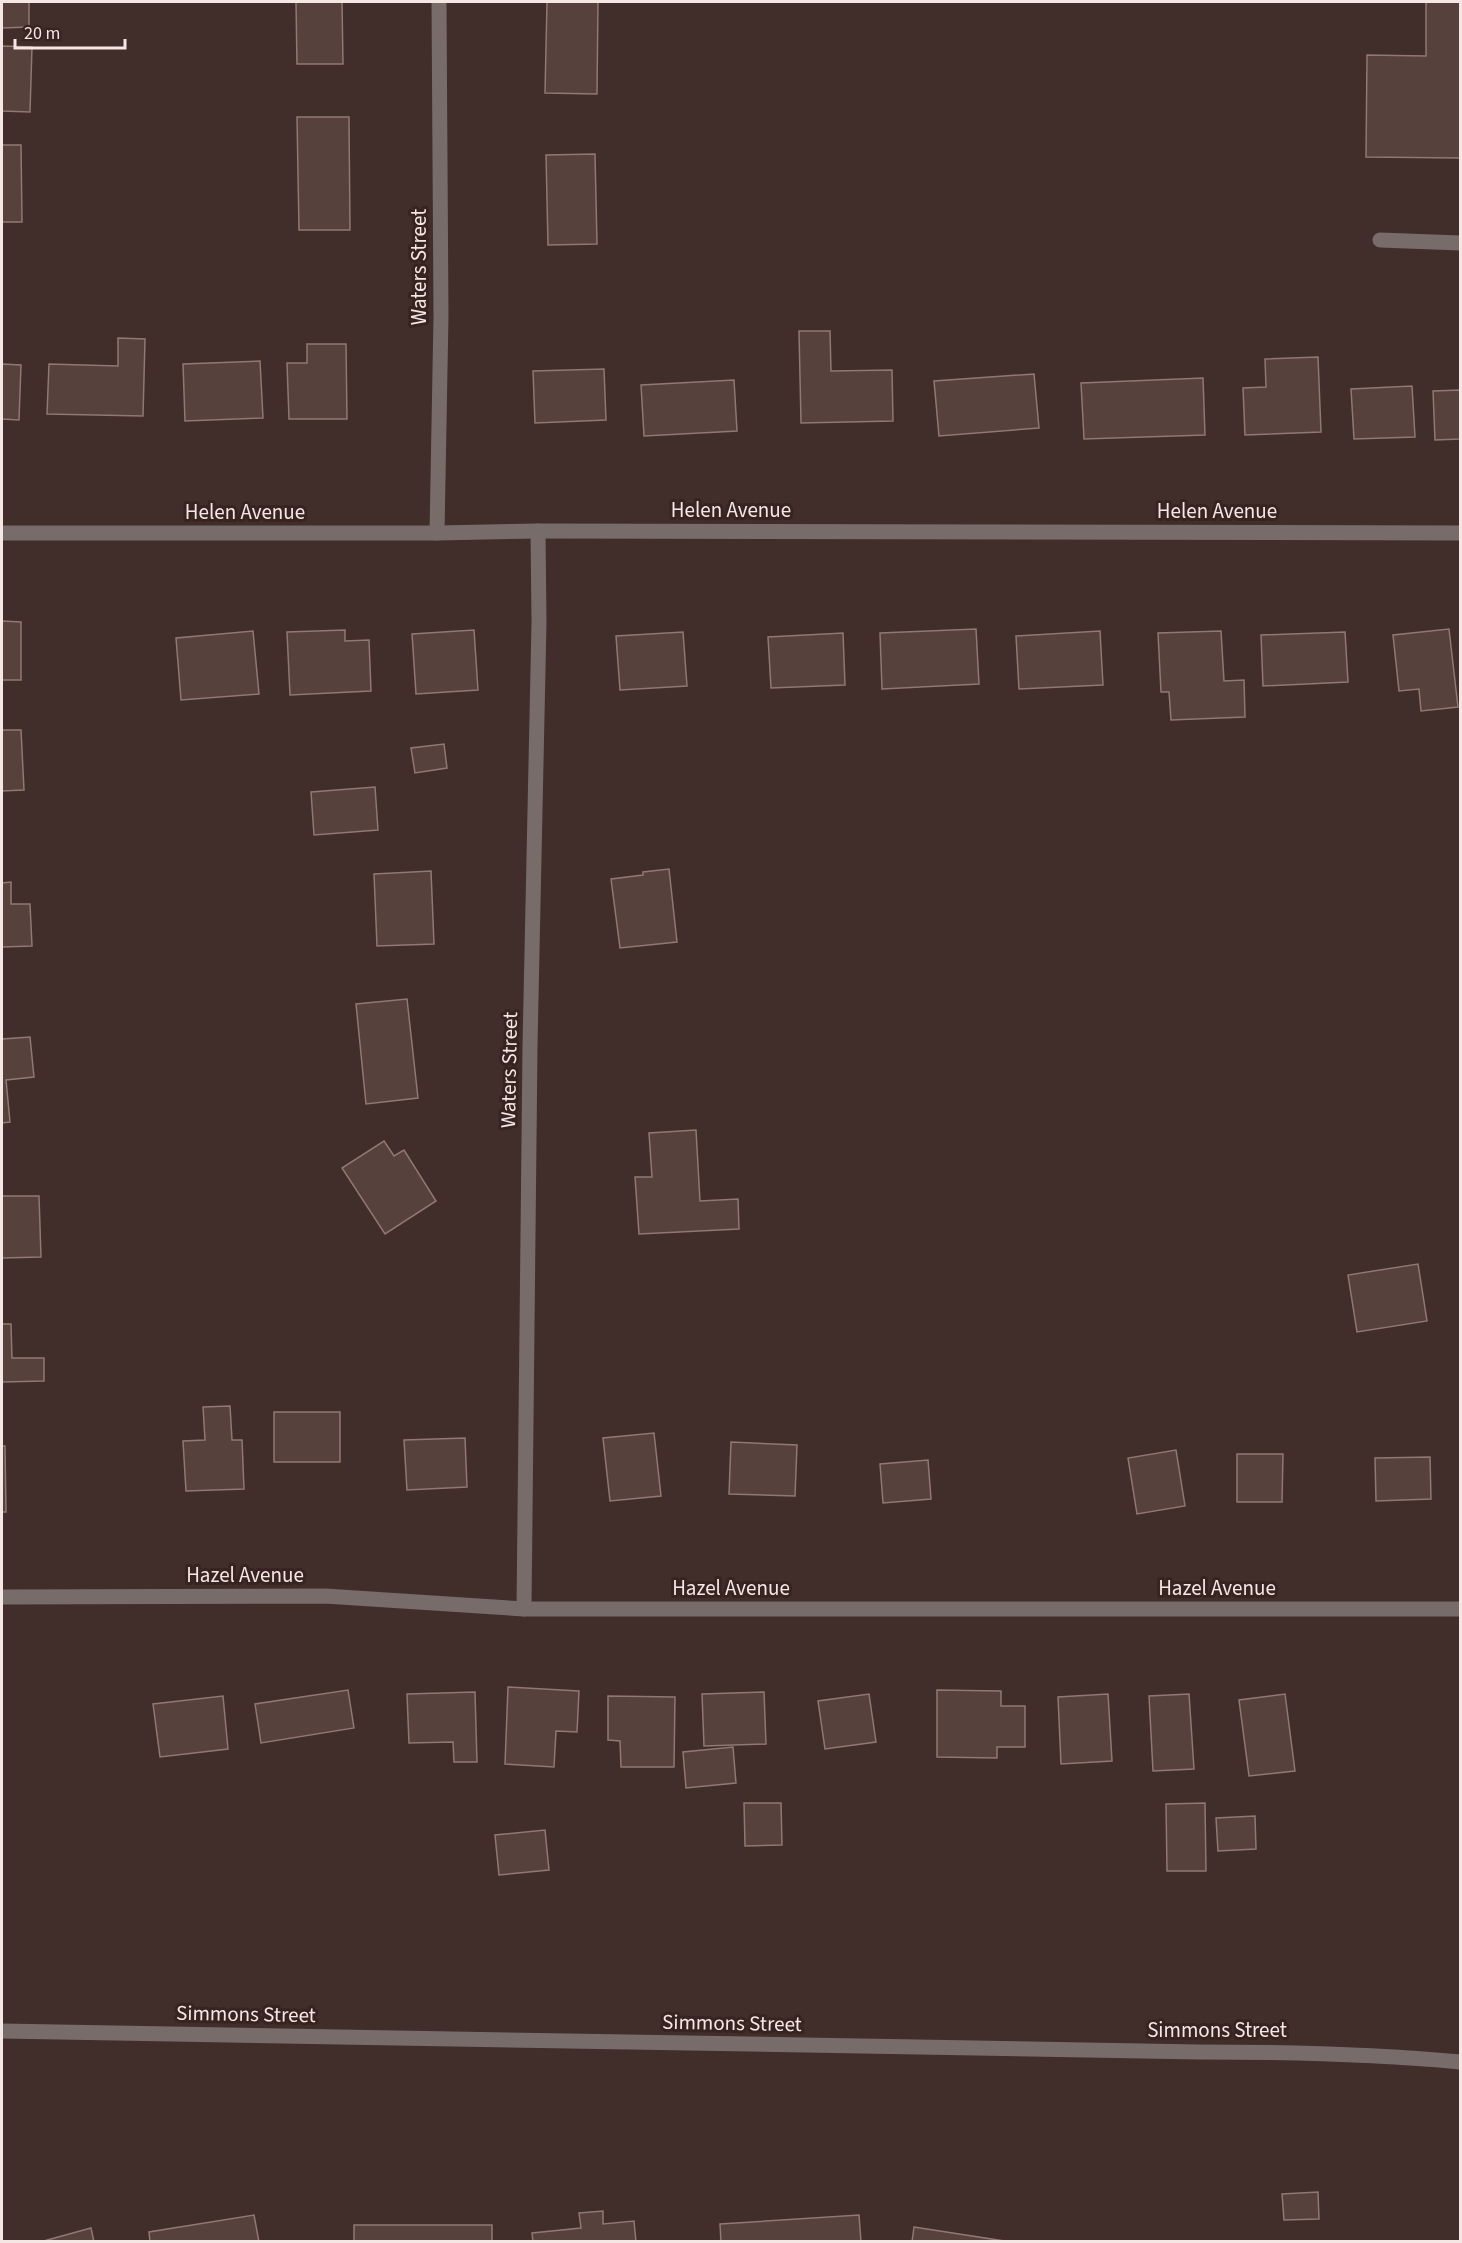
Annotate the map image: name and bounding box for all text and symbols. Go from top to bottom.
scale bar [15,12,124,50]
text: 20 m [24,21,60,46]
street label: Waters Street [404,209,434,325]
street label: Helen Avenue [671,495,791,525]
street label: Helen Avenue [1157,496,1277,526]
street label: Helen Avenue [185,497,305,527]
street label: Waters Street [493,1011,525,1129]
street label: Hazel Avenue [186,1560,304,1590]
street label: Hazel Avenue [672,1573,790,1603]
street label: Hazel Avenue [1158,1573,1276,1603]
street label: Simmons Street [176,1998,316,2030]
street label: Simmons Street [662,2007,802,2039]
street label: Simmons Street [1147,2015,1287,2045]

